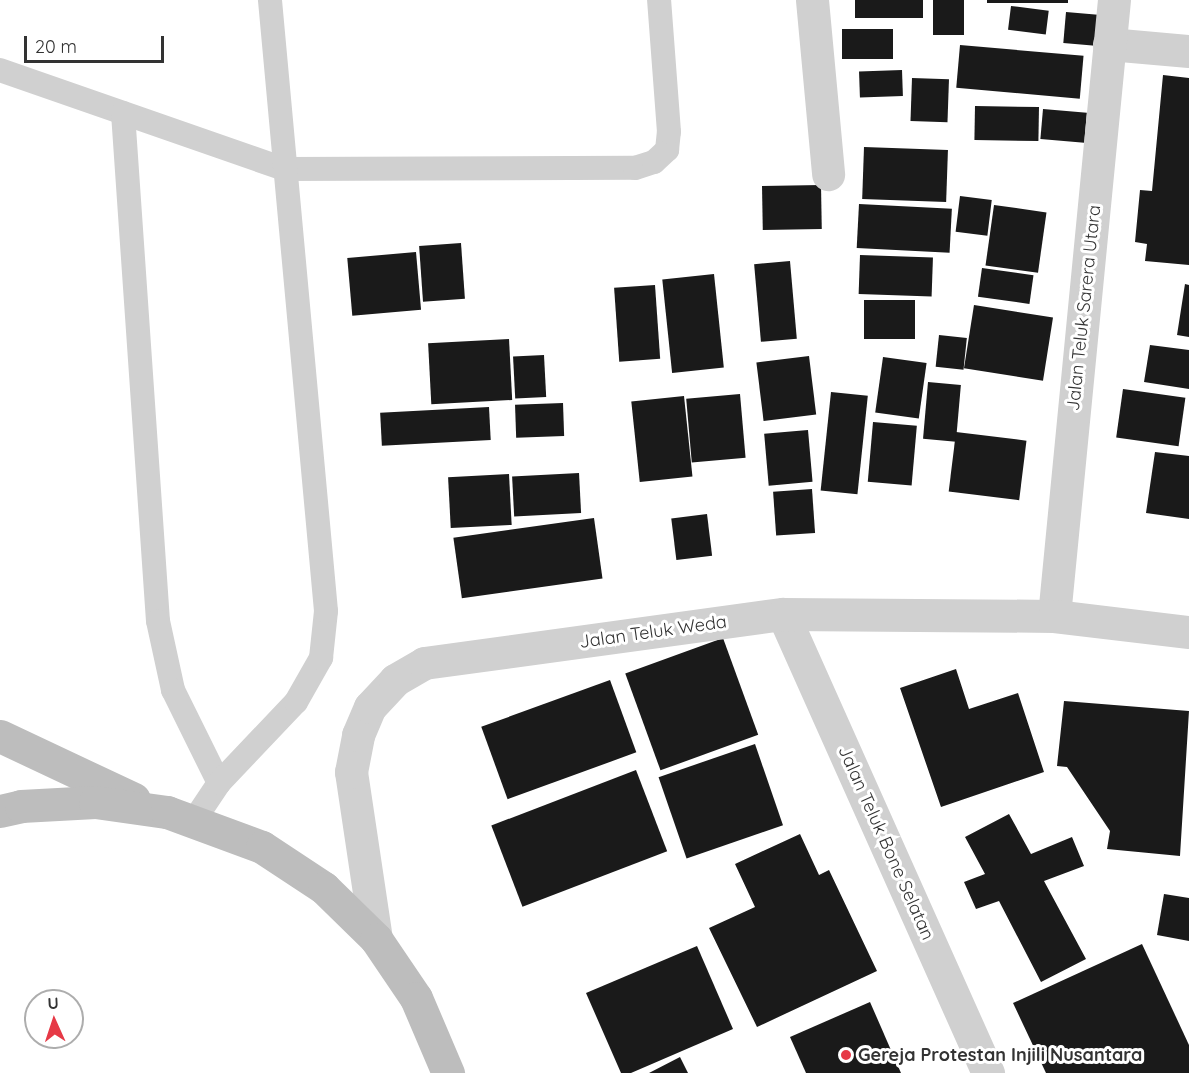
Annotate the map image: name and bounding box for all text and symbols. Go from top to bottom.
scale bar [27,24,166,62]
text: 20 m [35,35,77,58]
street label: Jalan Teluk Sarera Utara [1062,204,1106,412]
street label: Jalan Teluk Weda [578,611,728,653]
street label: Jalan Teluk Bone Selatan [833,743,939,943]
north arrow [24,989,84,1049]
text: U [47,993,59,1013]
place label: Gereja Protestan Injili Nusantara [858,1044,1142,1066]
marker: Gereja Protestan Injili Nusantara [839,1048,853,1062]

